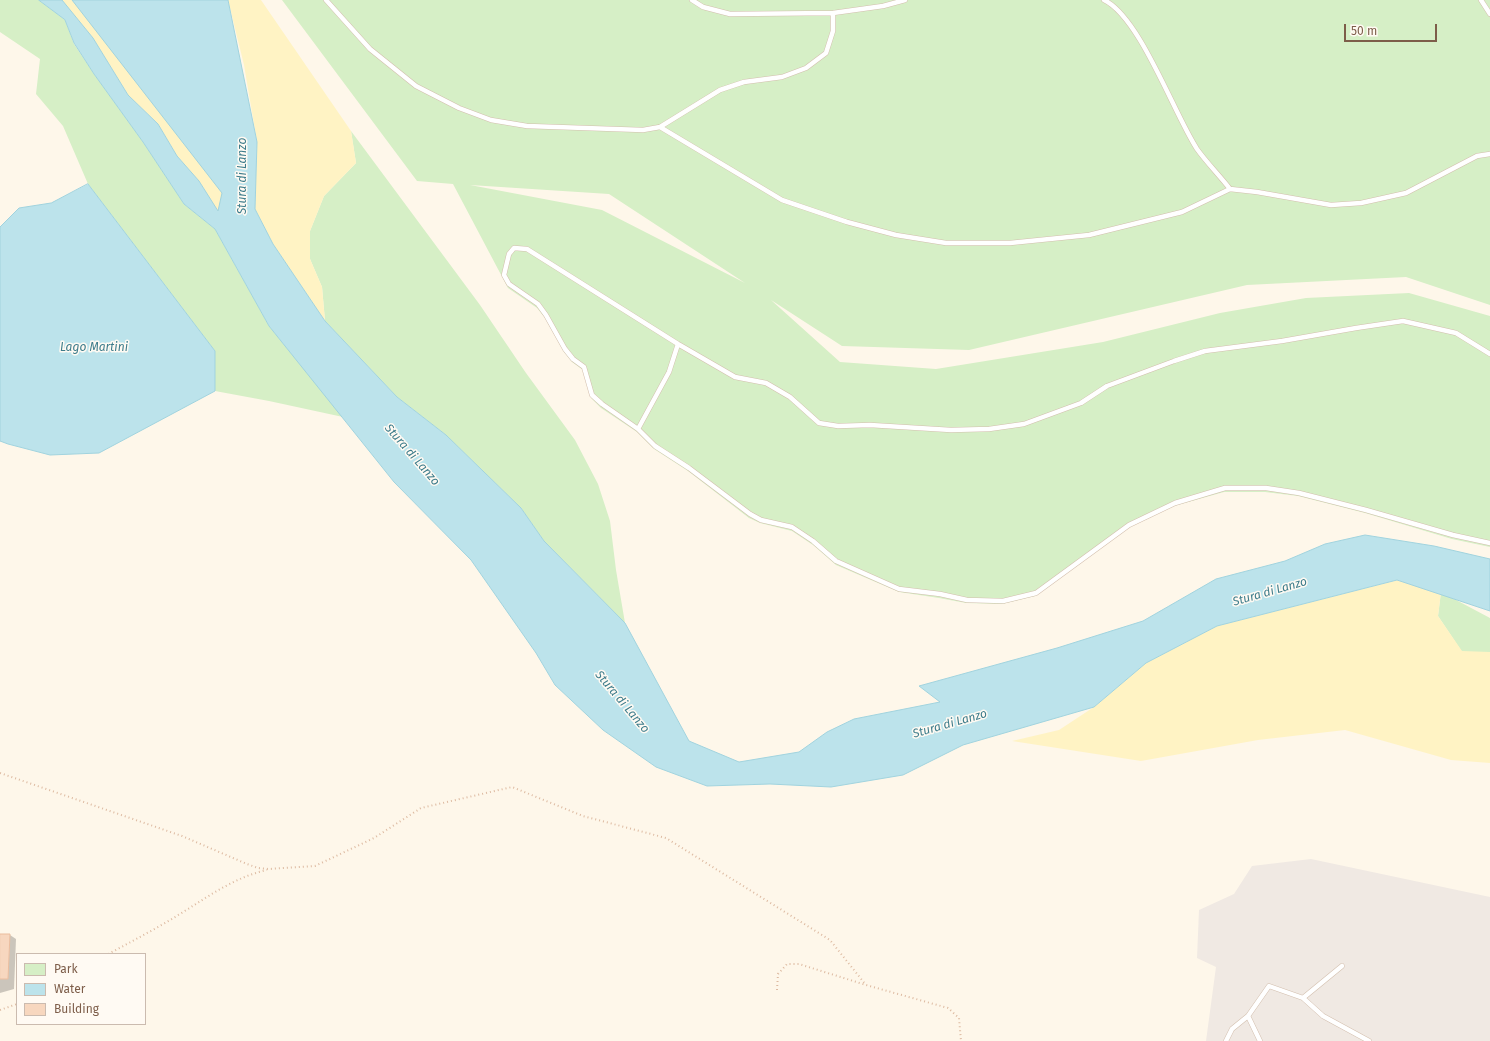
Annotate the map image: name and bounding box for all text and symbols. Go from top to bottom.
scale bar [1346,16,1439,42]
text: 50 m [1351,24,1377,38]
water label: Stura di Lanzo [236,138,250,214]
water label: Lago Martini [60,341,128,355]
water label: Stura di Lanzo [381,421,443,489]
water label: Stura di Lanzo [1231,575,1309,609]
water label: Stura di Lanzo [592,668,652,736]
water label: Stura di Lanzo [911,707,989,741]
legend [16,953,146,1025]
text: Park [54,962,78,976]
text: Water [54,982,85,996]
text: Building [54,1002,99,1016]

